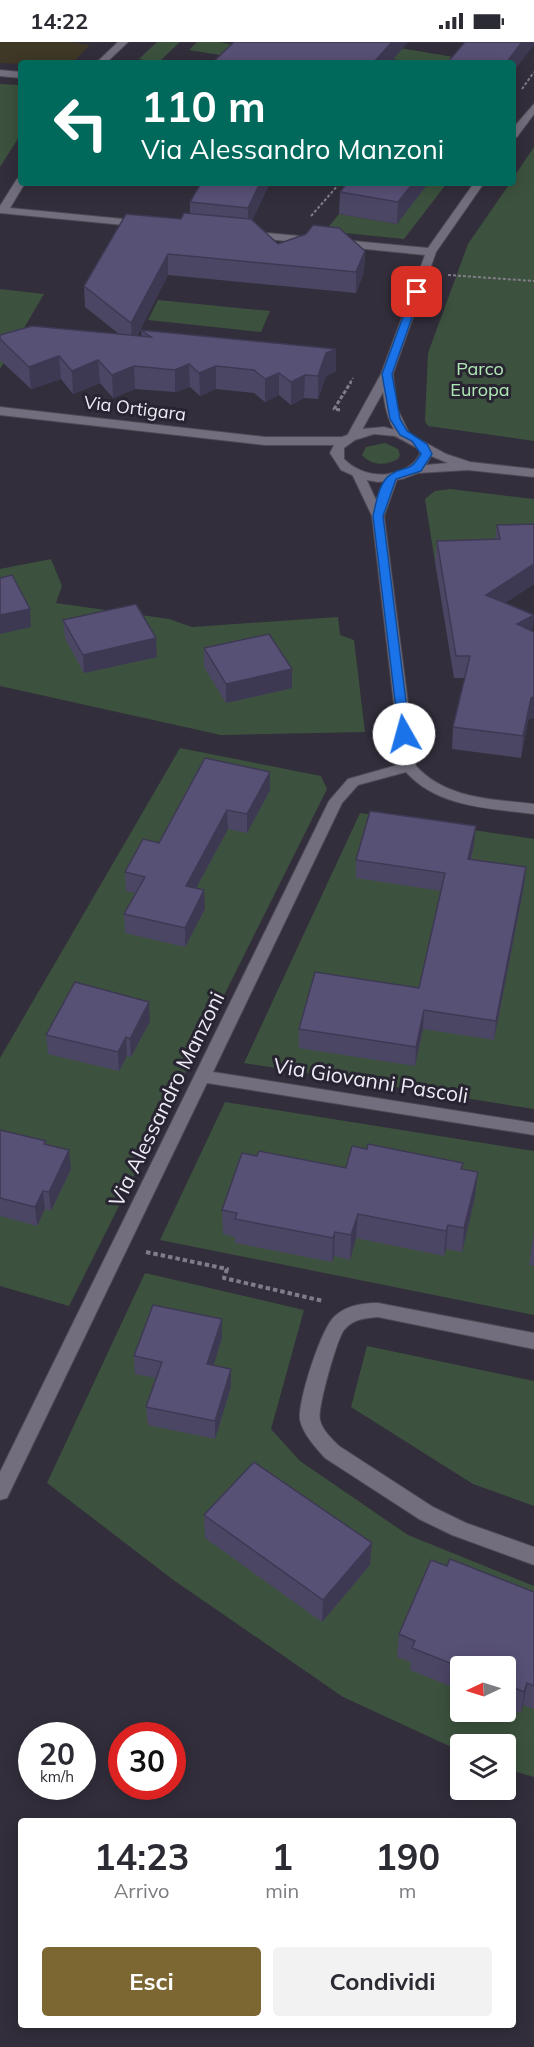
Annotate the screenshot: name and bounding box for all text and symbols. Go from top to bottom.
text: 14:22 [30,7,88,35]
text: 110 m [141,80,266,133]
icon: left [42,84,120,162]
text: Via Alessandro Manzoni [141,132,444,166]
pin [391,266,442,317]
icon: arrive [400,275,433,308]
park label: Parco Europa [450,357,510,401]
street label: Via Ortigara [83,390,187,426]
position arrow [372,702,436,766]
street label: Via Alessandro Manzoni [103,987,229,1211]
street label: Via Giovanni Pascoli [272,1052,470,1108]
north arrow [450,1656,516,1722]
map controls [450,1656,516,1800]
speed limit sign: 30 [108,1722,186,1800]
button: layers [450,1734,516,1800]
text: 20 [39,1735,75,1773]
text: km/h [40,1767,74,1786]
text: 14:23 [94,1834,189,1879]
text: 1 [271,1834,293,1879]
text: 190 [375,1834,440,1879]
text: Arrivo [114,1878,170,1903]
text: min [265,1878,299,1903]
text: m [399,1878,416,1903]
button: Esci [42,1947,261,2016]
button: Condividi [273,1947,492,2016]

